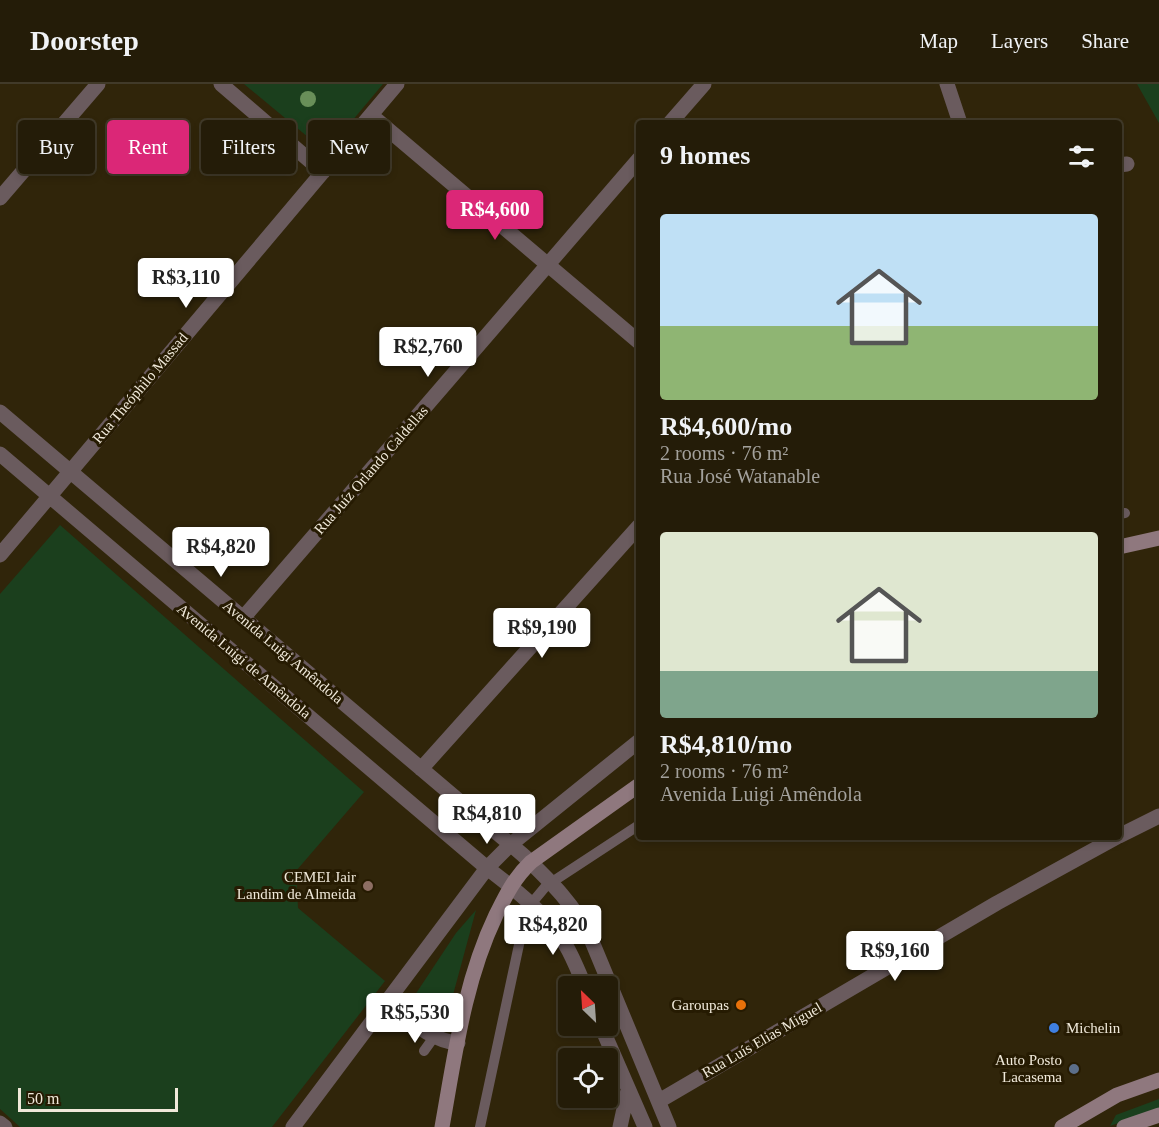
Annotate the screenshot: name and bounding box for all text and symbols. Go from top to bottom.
text: Doorstep [30,25,139,56]
text: Map [920,29,958,53]
text: Layers [991,29,1048,53]
text: Share [1081,29,1129,53]
chip: Buy [18,120,95,174]
chip: Rent [107,120,189,174]
chip: Filters [201,120,296,174]
chip: New [308,120,390,174]
icon: filters [1065,140,1098,173]
text: 9 homes [660,141,750,170]
pin: R$4,600 [440,190,550,241]
text: R$4,600 [460,198,530,220]
icon: home [825,253,933,361]
pin: R$3,110 [131,258,241,309]
text: R$3,110 [152,266,220,288]
pin: R$2,760 [373,327,483,378]
street label: Rua Theóphilo Massad [89,329,191,446]
text: R$2,760 [393,335,463,357]
street label: Rua Juíz Orlando Caldellas [311,403,431,537]
text: R$4,600/mo [660,412,792,441]
text: 2 rooms · 76 m² [660,442,788,464]
text: Rua José Watanable [660,465,820,487]
pin: R$4,820 [166,527,276,578]
text: R$4,820 [186,535,256,557]
icon: home [825,571,933,679]
street label: Avenida Luigi Amêndola [220,597,346,707]
street label: Avenida Luigi de Amêndola [174,600,314,722]
pin: R$9,190 [487,608,597,659]
text: R$9,190 [507,616,577,638]
text: R$4,810/mo [660,730,792,759]
text: 2 rooms · 76 m² [660,760,788,782]
text: Avenida Luigi Amêndola [660,783,862,805]
pin: R$4,810 [432,794,542,845]
text: R$4,810 [452,802,522,824]
place label: CEMEI Jair Landim de Almeida [237,869,356,902]
marker: CEMEI Jair Landim de Almeida [361,879,375,893]
pin: R$4,820 [498,905,608,956]
text: R$4,820 [518,913,588,935]
pin: R$9,160 [840,931,950,982]
text: R$9,160 [860,939,930,961]
north arrow [558,976,618,1036]
map controls [558,976,618,1108]
pin: R$5,530 [360,993,470,1044]
place label: Garoupas [672,997,729,1013]
marker: Garoupas [734,998,748,1012]
street label: Rua Luís Elias Miguel [699,999,825,1081]
text: R$5,530 [380,1001,450,1023]
place label: Michelin [1066,1020,1121,1036]
marker: Michelin [1047,1021,1061,1035]
button: locate [558,1048,618,1108]
place label: Auto Posto Lacasema [995,1052,1062,1085]
marker: Auto Posto Lacasema [1067,1062,1081,1076]
scale bar [18,1085,178,1112]
text: 50 m [27,1090,59,1107]

